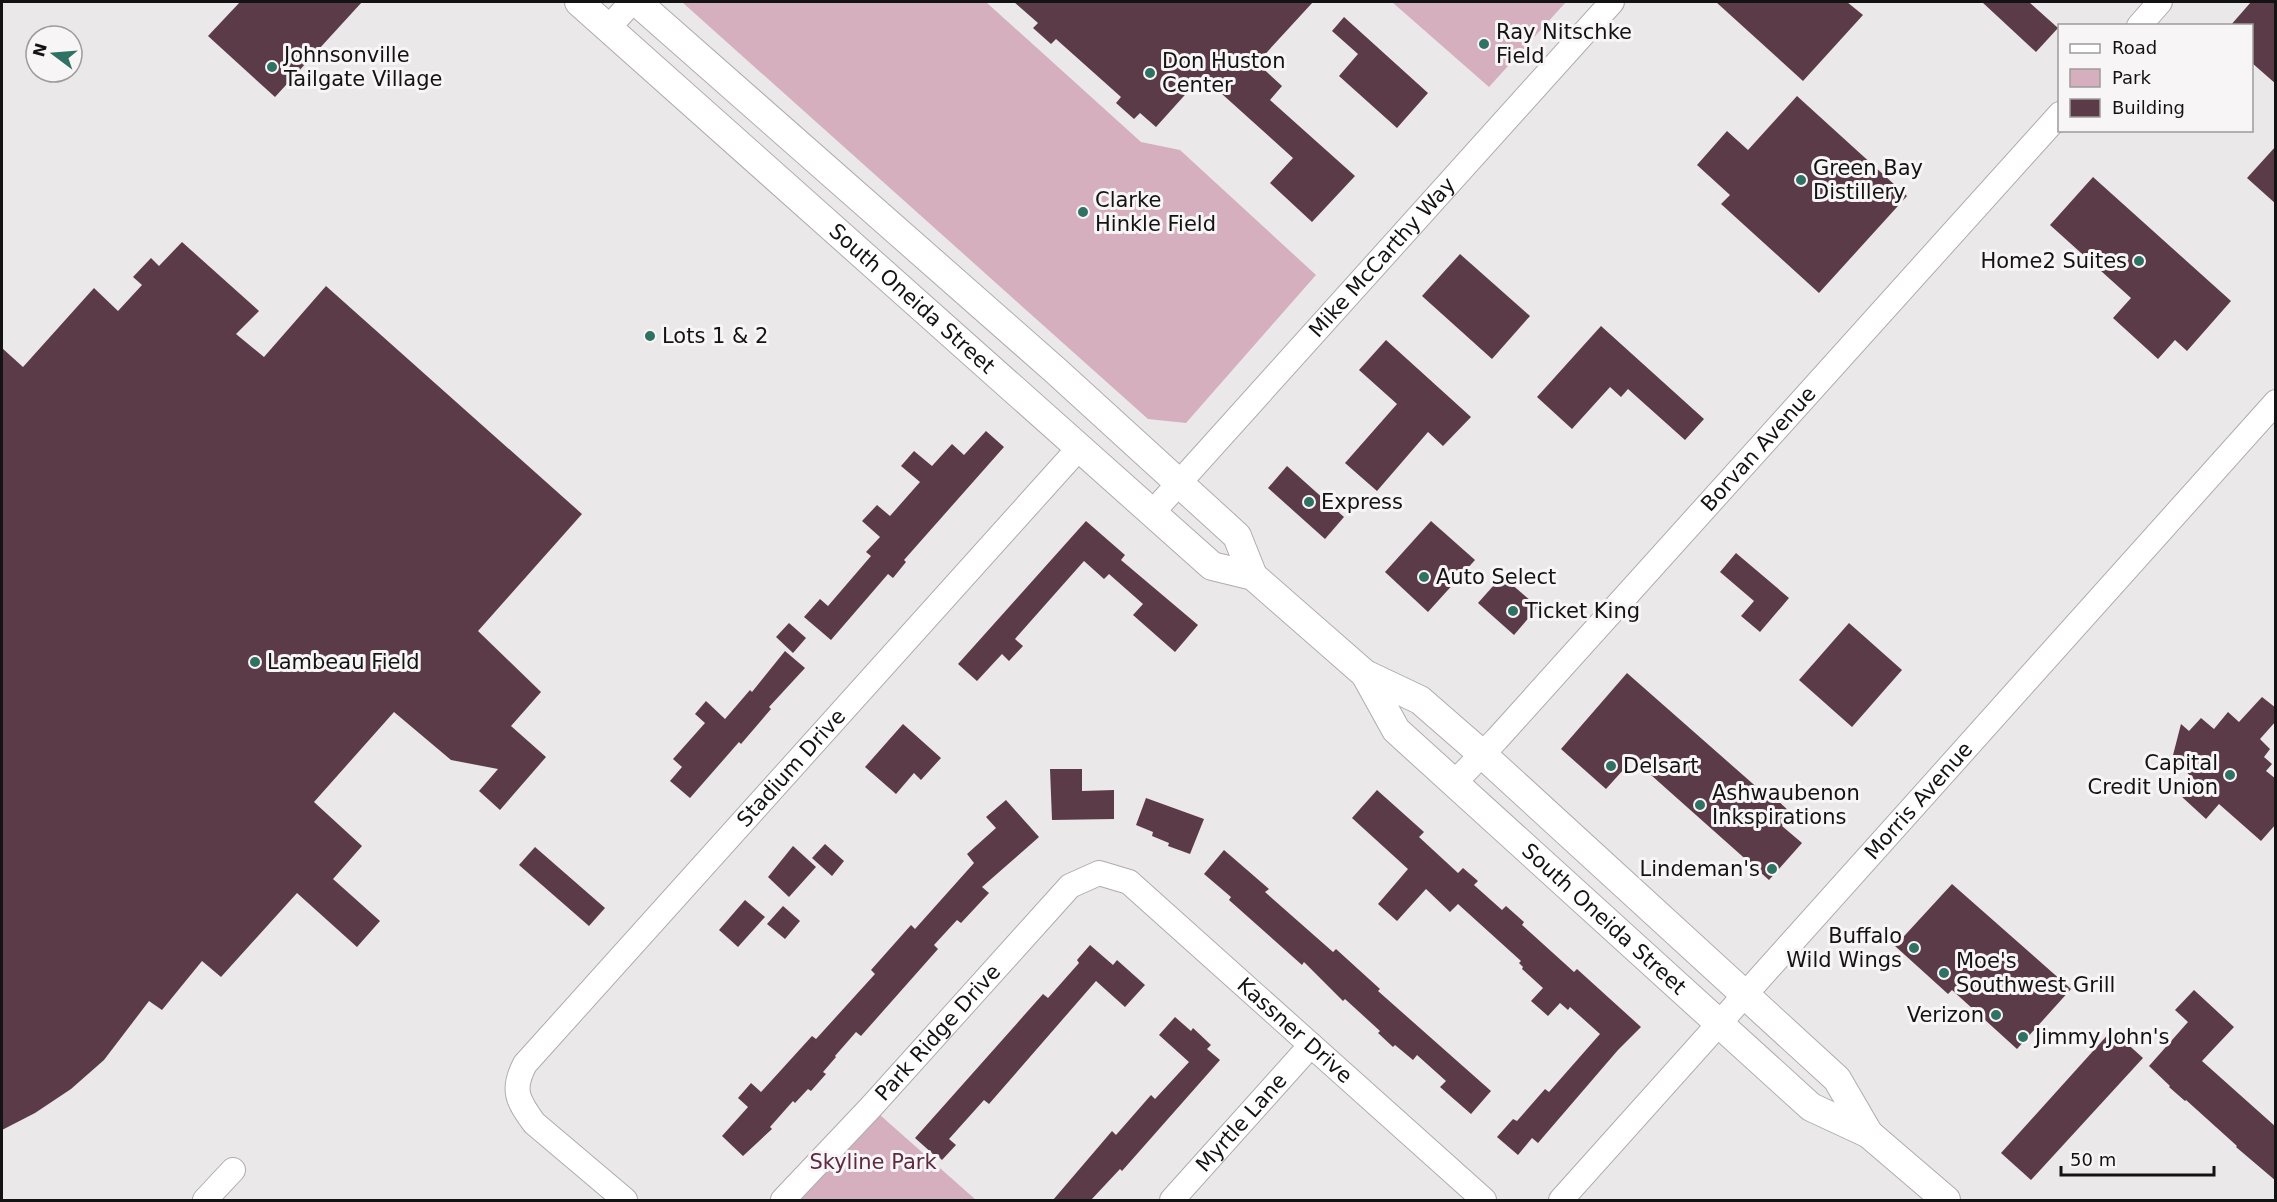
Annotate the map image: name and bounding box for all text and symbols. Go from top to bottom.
place label: Ray Nitschke Field [1496,20,1632,68]
north arrow [24,24,84,84]
legend [2058,24,2253,132]
marker: Ray Nitschke Field [1477,37,1491,51]
text: Road [2112,37,2157,58]
text: N [29,41,51,59]
place label: Johnsonville Tailgate Village [282,43,442,91]
place label: Don Huston Center [1162,49,1285,97]
marker: Johnsonville Tailgate Village [265,60,279,74]
marker: Don Huston Center [1143,66,1157,80]
text: Park [2112,67,2151,88]
text: Building [2112,97,2185,118]
place label: Green Bay Distillery [1813,156,1923,204]
street label: Mike McCarthy Way [1304,173,1460,342]
marker: Green Bay Distillery [1794,173,1808,187]
place label: Clarke Hinkle Field [1095,188,1216,236]
marker: Clarke Hinkle Field [1076,205,1090,219]
street label: South Oneida Street [824,219,1000,379]
place label: Home2 Suites [1980,249,2127,273]
marker: Home2 Suites [2132,254,2146,268]
place label: Lots 1 & 2 [662,324,768,348]
marker: Lots 1 & 2 [643,329,657,343]
street label: Borvan Avenue [1696,382,1821,516]
place label: Express [1321,490,1403,514]
marker: Express [1302,495,1316,509]
place label: Auto Select [1436,565,1556,589]
marker: Auto Select [1417,570,1431,584]
place label: Ticket King [1524,599,1640,623]
marker: Ticket King [1506,604,1520,618]
place label: Lambeau Field [267,650,420,674]
marker: Lambeau Field [248,655,262,669]
street label: Stadium Drive [732,704,850,832]
street label: Morris Avenue [1860,737,1977,864]
place label: Capital Credit Union [2087,751,2218,799]
place label: Delsart [1623,754,1699,778]
marker: Delsart [1604,759,1618,773]
marker: Capital Credit Union [2223,768,2237,782]
place label: Ashwaubenon Inkspirations [1712,781,1860,829]
marker: Ashwaubenon Inkspirations [1693,798,1707,812]
street label: South Oneida Street [1517,838,1691,999]
place label: Lindeman's [1640,857,1760,881]
marker: Lindeman's [1765,862,1779,876]
place label: Buffalo Wild Wings [1786,924,1902,972]
marker: Buffalo Wild Wings [1907,941,1921,955]
place label: Moe's Southwest Grill [1956,949,2115,997]
street label: Park Ridge Drive [870,960,1005,1106]
marker: Moe's Southwest Grill [1937,966,1951,980]
street label: Kassner Drive [1232,973,1357,1088]
place label: Verizon [1907,1003,1984,1027]
marker: Verizon [1989,1008,2003,1022]
place label: Jimmy John's [2033,1025,2169,1049]
marker: Jimmy John's [2016,1030,2030,1044]
street label: Myrtle Lane [1191,1069,1292,1177]
scale bar [2061,1139,2214,1177]
text: 50 m [2070,1149,2116,1170]
park label: Skyline Park [809,1150,937,1174]

